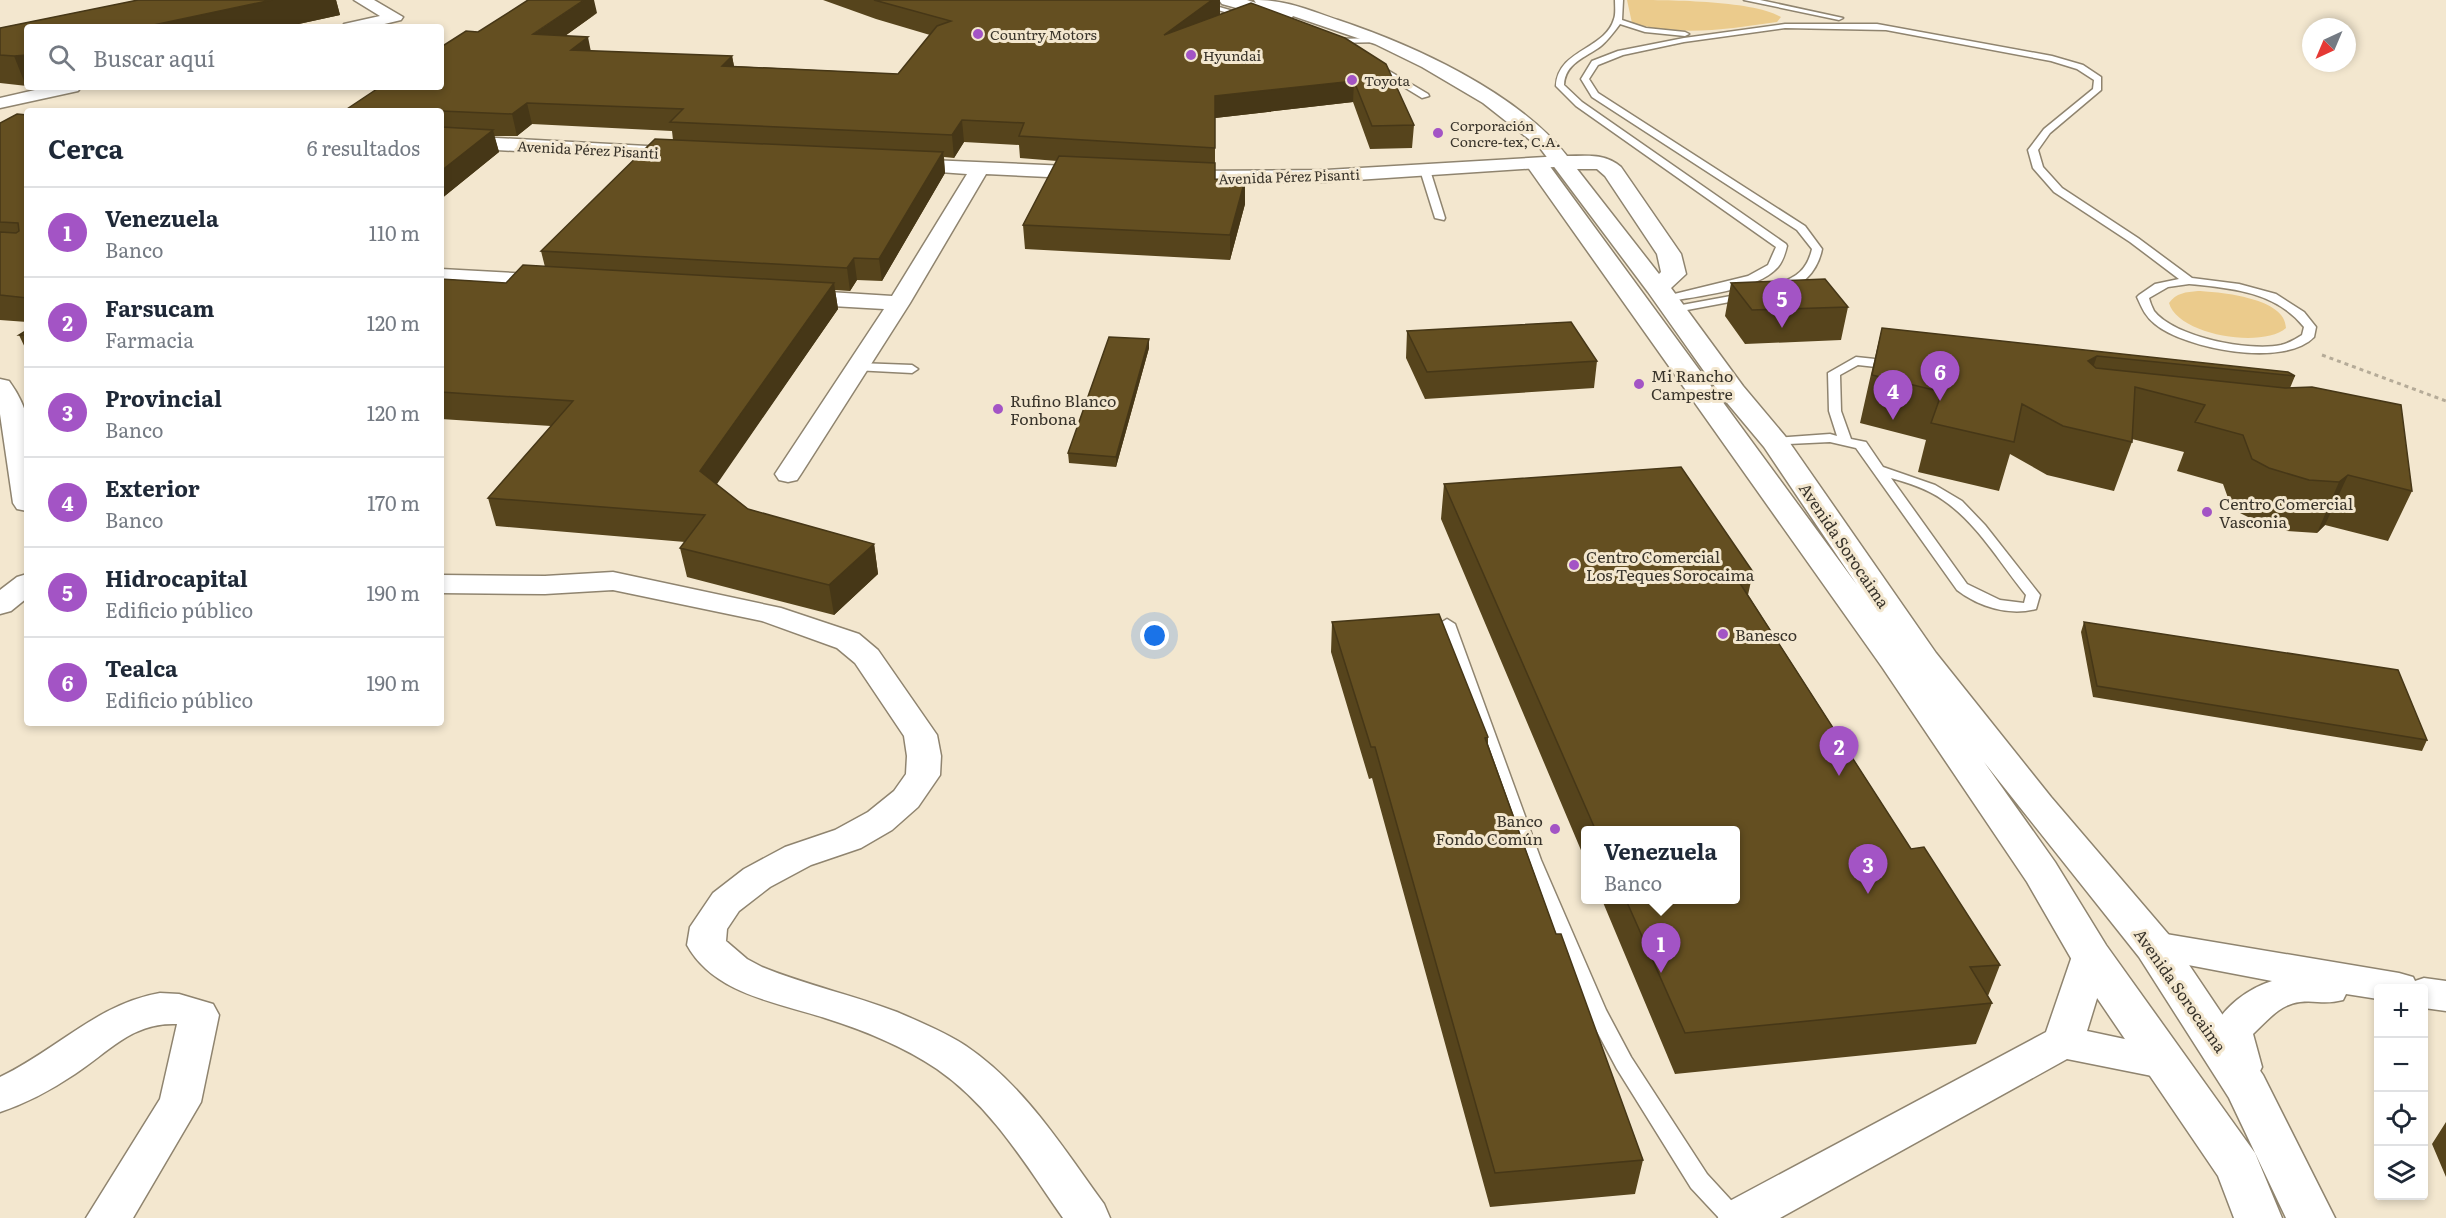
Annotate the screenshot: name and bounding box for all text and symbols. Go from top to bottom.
north arrow [2302,18,2356,72]
search box [24,24,444,90]
place label: Country Motors [990,24,1097,44]
marker: Country Motors [971,27,985,41]
icon: search [45,41,78,74]
text: Buscar aquí [93,41,215,74]
place label: Hyundai [1203,45,1261,65]
marker: Hyundai [1184,48,1198,62]
place label: Toyota [1364,70,1411,90]
marker: Toyota [1345,73,1359,87]
place label: Corporación Concre-tex, C.A. [1450,115,1560,151]
marker: Corporación Concre-tex, C.A. [1431,126,1445,140]
text: Cerca [48,128,124,167]
text: 6 resultados [307,132,420,162]
street label: Avenida Pérez Pisanti [517,135,660,163]
street label: Avenida Pérez Pisanti [1218,164,1361,188]
text: Venezuela [105,201,219,234]
text: 1 [63,217,72,247]
text: 110 m [369,217,420,247]
text: Banco [105,234,164,264]
pin: 5 [1762,278,1802,328]
text: Farsucam [105,291,214,324]
text: 2 [62,307,73,337]
text: 120 m [367,307,420,337]
text: Farmacia [105,324,194,354]
pin: 6 [1920,352,1960,401]
place label: Mi Rancho Campestre [1651,363,1733,405]
pin: 4 [1874,370,1912,420]
marker: Mi Rancho Campestre [1632,377,1646,391]
text: Provincial [105,381,222,414]
place label: Rufino Blanco Fonbona [1010,388,1116,430]
text: 3 [62,397,73,427]
text: 120 m [367,397,420,427]
marker: Rufino Blanco Fonbona [991,402,1005,416]
text: Banco [105,414,164,444]
text: Exterior [105,471,200,504]
street label: Avenida Sorocaima [1794,477,1896,613]
text: 4 [61,487,74,517]
text: 170 m [367,487,420,517]
place label: Centro Comercial Vasconia [2219,491,2353,533]
text: Banco [105,504,164,534]
marker: Centro Comercial Vasconia [2200,505,2214,519]
place label: Centro Comercial Los Teques Sorocaima [1586,544,1755,586]
marker: Centro Comercial Los Teques Sorocaima [1567,558,1581,572]
text: Hidrocapital [105,561,248,594]
text: 5 [62,577,73,607]
text: 190 m [366,577,420,607]
text: Edificio público [105,594,253,624]
your location [1140,621,1169,650]
place label: Banesco [1735,622,1797,646]
marker: Banesco [1716,627,1730,641]
text: Tealca [105,651,178,684]
text: 6 [62,667,73,697]
text: 190 m [366,667,420,697]
text: Edificio público [105,684,253,714]
pin: 2 [1820,726,1858,776]
place label: Banco Fondo Común [1436,808,1543,850]
marker: Banco Fondo Común [1548,822,1562,836]
popup [1581,826,1740,904]
text: Venezuela [1604,834,1717,867]
pin: 3 [1848,844,1888,894]
text: Banco [1604,867,1662,897]
street label: Avenida Sorocaima [2129,923,2233,1057]
pin: 1 [1642,924,1680,973]
map controls [2374,984,2428,1200]
button: + [2374,984,2428,1038]
button: − [2374,1038,2428,1092]
button: locate [2374,1092,2428,1146]
button: layers [2374,1146,2428,1200]

